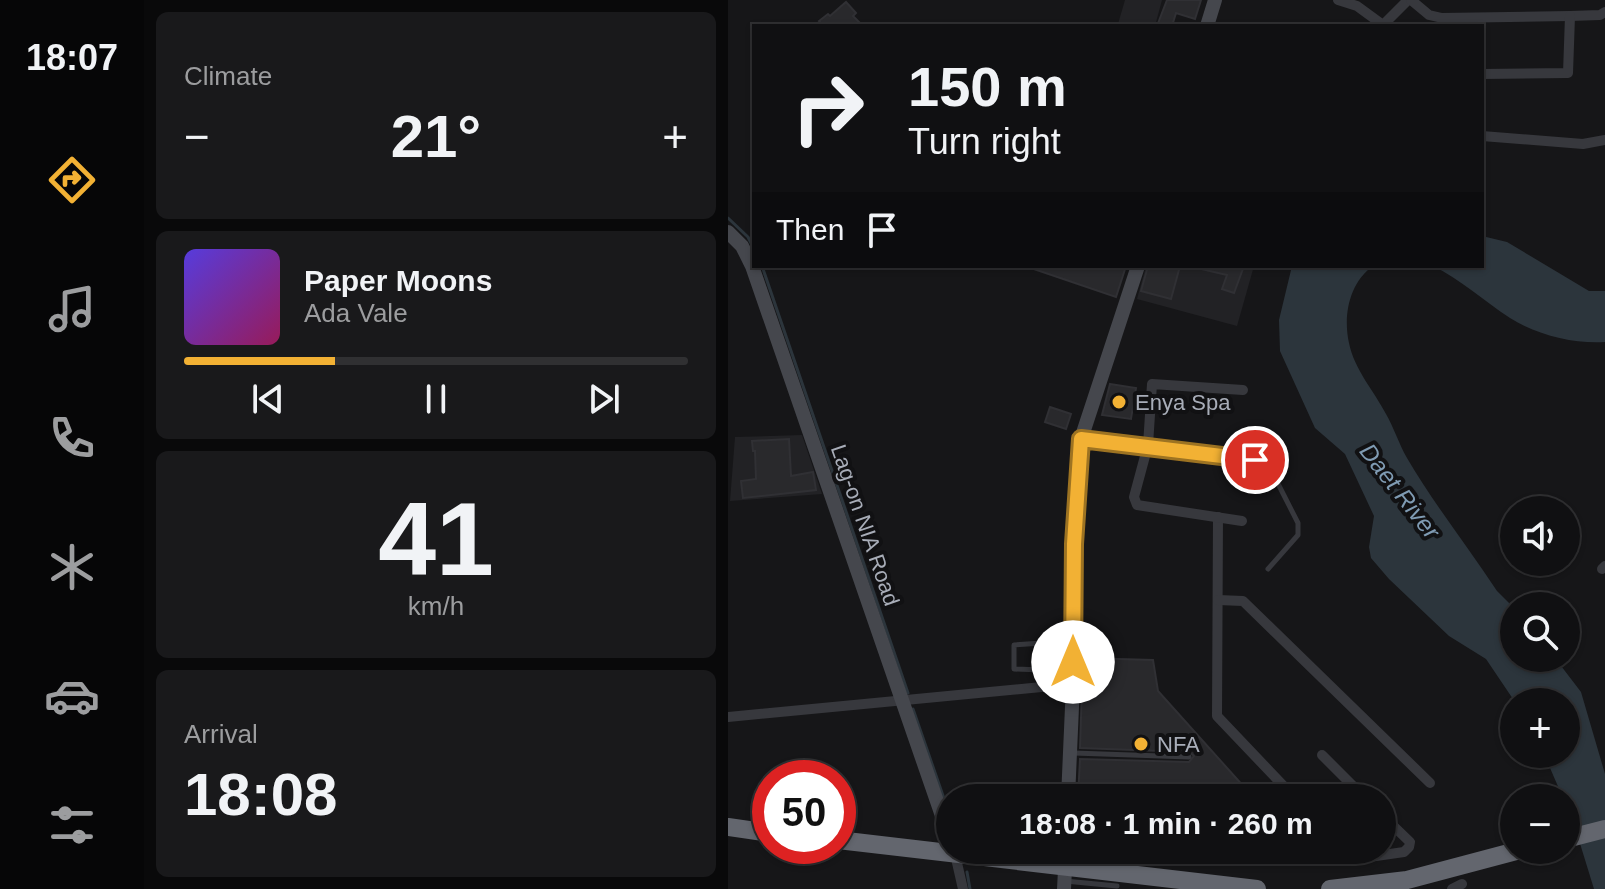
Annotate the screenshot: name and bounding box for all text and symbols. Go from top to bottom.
text: 18:07 [26,37,118,78]
text: 150 m [908,55,1067,118]
icon: right [776,56,880,160]
text: Climate [184,61,272,91]
text: 21° [391,103,481,170]
text: − [184,112,210,161]
text: + [662,112,688,161]
text: Turn right [908,121,1061,162]
icon: directions [44,152,100,208]
icon: arrive [860,208,904,252]
text: Then [776,213,844,246]
text: Paper Moons [304,264,492,297]
icon: music [44,281,100,337]
text: Ada Vale [304,298,408,328]
icon: previous [246,377,290,421]
icon: pause [414,377,458,421]
icon: next [582,377,626,421]
place label: Enya Spa [1135,390,1231,415]
marker: Enya Spa [1110,393,1128,411]
icon: phone [44,410,100,466]
pin [1221,426,1289,494]
icon: arrive [1233,438,1277,482]
water label: Daet River [1354,438,1446,545]
street label: Lag-on NIA Road [826,441,904,609]
text: 41 [378,481,494,597]
map controls [1500,496,1580,864]
button: sound [1500,496,1580,576]
icon: climate [44,539,100,595]
text: km/h [408,591,464,621]
button: search [1500,592,1580,672]
position arrow [1031,620,1115,704]
icon: car [44,668,100,724]
button: + [1500,688,1580,768]
text: Arrival [184,719,258,749]
place label: NFA [1157,732,1200,757]
marker: NFA [1132,735,1150,753]
speed limit sign: 50 [752,760,856,864]
text: 18:08 [184,761,337,828]
button: − [1500,784,1580,864]
icon: filters [44,797,100,853]
text: 18:08 · 1 min · 260 m [1019,807,1313,840]

